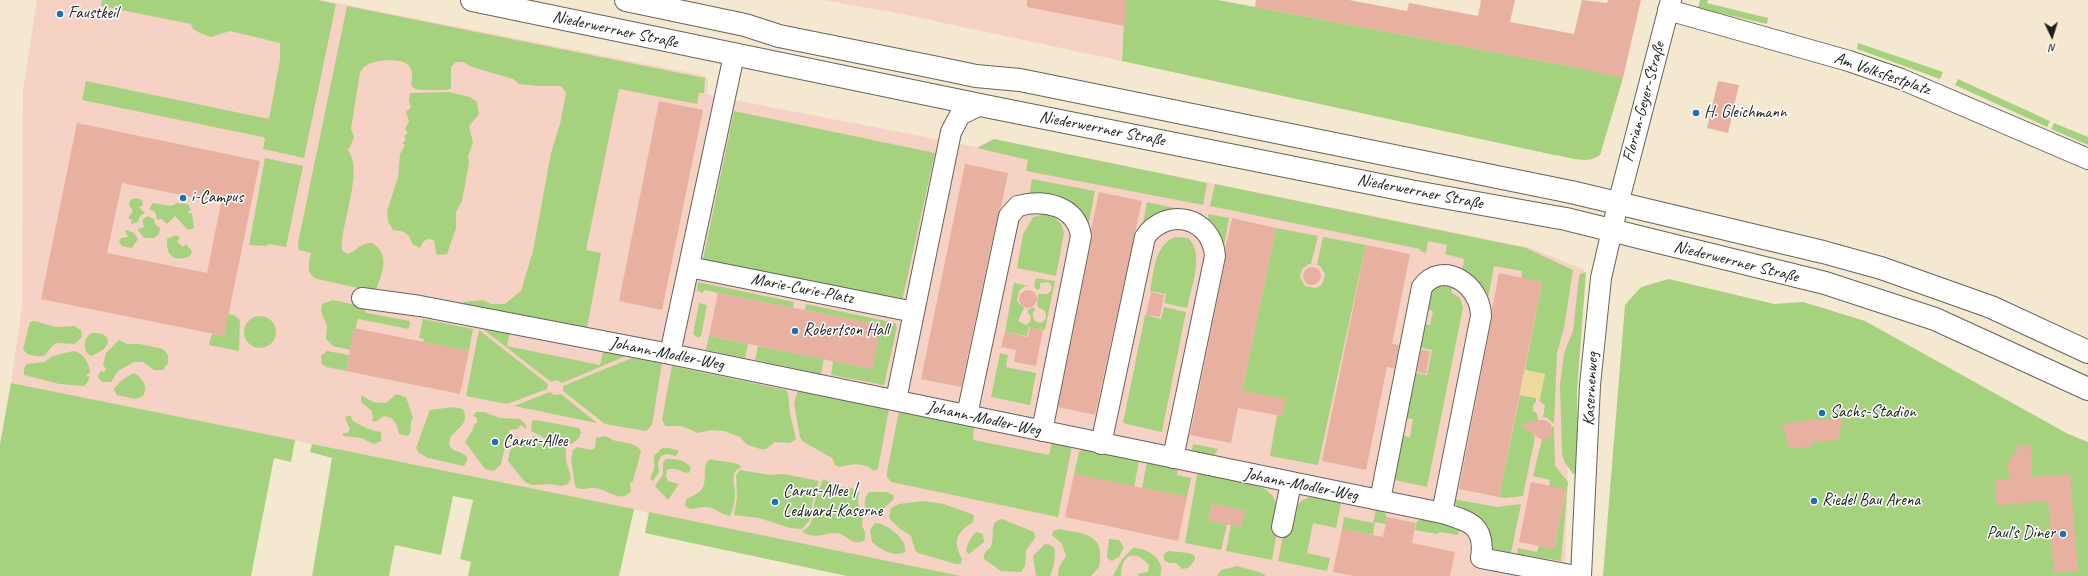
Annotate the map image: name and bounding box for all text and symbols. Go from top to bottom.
place label: Faustkeil [68,4,118,24]
street label: Niederwerrner Straße [550,7,680,53]
marker: Faustkeil [55,9,65,19]
north arrow [2032,16,2072,56]
street label: Florian-Geyer-Straße [1618,40,1670,164]
text: N [2049,41,2057,55]
street label: Am Volksfestplatz [1831,48,1933,100]
place label: H. Gleichmann [1704,103,1787,123]
street label: Niederwerrner Straße [1037,107,1167,151]
marker: H. Gleichmann [1691,108,1701,118]
street label: Niederwerrner Straße [1355,170,1485,214]
place label: i-Campus [191,188,243,208]
marker: i-Campus [178,193,188,203]
street label: Niederwerrner Straße [1672,237,1800,287]
street label: Marie-Curie-Platz [749,269,855,309]
place label: Robertson Hall [803,321,889,341]
marker: Robertson Hall [790,326,800,336]
street label: Johann-Modler-Weg [608,333,726,375]
street label: Kasernenweg [1579,352,1603,426]
street label: Johann-Modler-Weg [925,397,1043,441]
place label: Sachs-Stadion [1830,403,1916,423]
marker: Sachs-Stadion [1817,408,1827,418]
place label: Carus-Allee [503,432,568,452]
marker: Carus-Allee [490,437,500,447]
street label: Johann-Modler-Weg [1242,464,1360,506]
place label: Carus-Allee | Ledward-Kaserne [783,482,882,522]
place label: Riedel Bau Arena [1822,491,1920,511]
marker: Riedel Bau Arena [1809,496,1819,506]
marker: Carus-Allee | Ledward-Kaserne [770,497,780,507]
place label: Paul's Diner [1987,524,2055,544]
marker: Paul's Diner [2058,529,2068,539]

